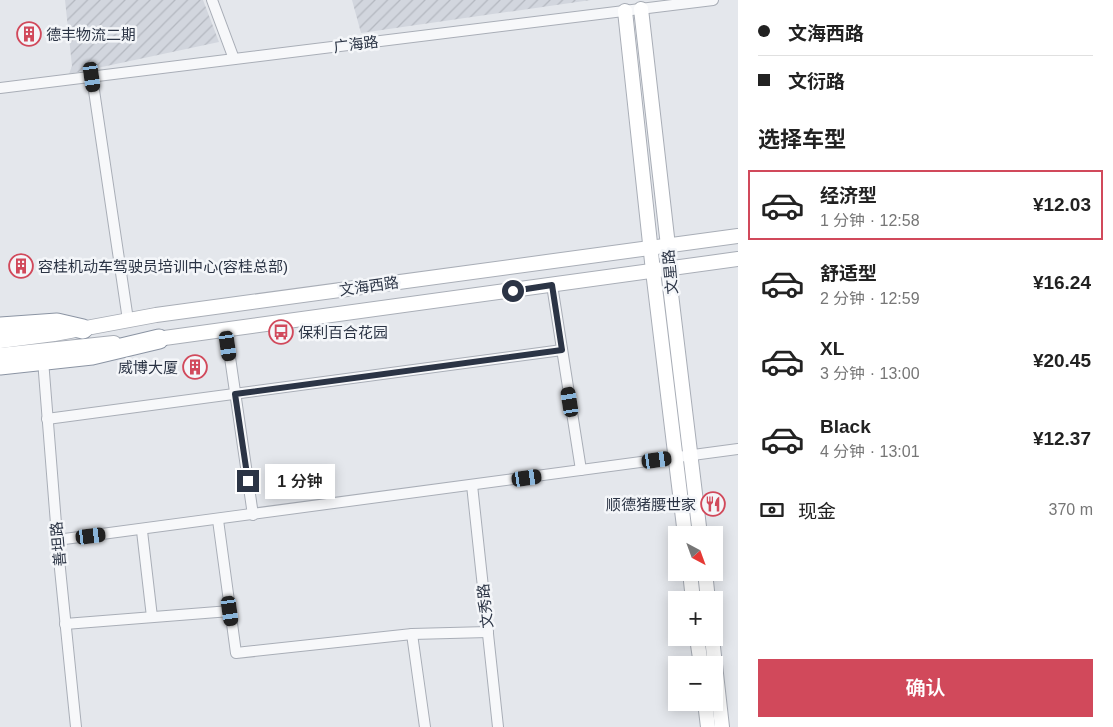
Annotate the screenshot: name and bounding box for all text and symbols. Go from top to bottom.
building icon: 德丰物流二期 [16,21,42,47]
text: 文海西路 [788,23,864,44]
place label: 德丰物流二期 [46,26,136,43]
street label: 广海路 [333,33,379,55]
car [82,61,101,93]
text: 文衍路 [788,71,845,92]
text: 选择车型 [758,127,846,152]
icon: car [760,183,805,228]
text: 经济型 [820,185,877,206]
text: ¥12.03 [1033,194,1091,215]
text: 1 分钟 · 12:58 [820,212,920,229]
street label: 文星路 [660,249,680,295]
building icon: 容桂机动车驾驶员培训中心(容桂总部) [8,253,34,279]
place label: 容桂机动车驾驶员培训中心(容桂总部) [38,258,288,275]
icon: car [760,261,805,306]
text: 舒适型 [820,263,877,284]
text: ¥16.24 [1033,272,1091,293]
street label: 文海西路 [338,273,400,299]
route start [502,280,524,302]
text: 2 分钟 · 12:59 [820,290,920,307]
bus stop icon: 保利百合花园 [268,319,294,345]
place label: 保利百合花园 [298,324,388,341]
car [218,330,237,362]
text: XL [820,338,844,359]
icon: car [760,339,805,384]
text: ¥20.45 [1033,350,1091,371]
building icon: 威博大厦 [182,354,208,380]
place label: 威博大厦 [118,359,178,376]
text: 3 分钟 · 13:00 [820,365,920,382]
car [560,386,579,418]
text: Black [820,416,871,437]
icon: car [760,417,805,462]
text: ¥12.37 [1033,428,1091,449]
text: 4 分钟 · 13:01 [820,443,920,460]
car [641,450,672,470]
callout: 1 分钟 [266,464,336,498]
car [511,468,542,488]
route end [237,470,259,492]
text: 1 分钟 [277,473,323,490]
restaurant icon: 顺德猪腰世家 [700,491,726,517]
place label: 顺德猪腰世家 [606,496,696,513]
icon: cash [758,496,786,524]
text: 现金 [798,501,836,522]
text: 370 m [1049,501,1093,518]
street label: 善坦路 [48,521,68,567]
north arrow [668,526,722,581]
map controls [668,526,723,711]
car [75,527,106,545]
street label: 文秀路 [474,583,496,629]
button: + [668,591,723,646]
car [220,595,239,627]
button: − [668,656,723,711]
button: 确认 [758,659,1093,717]

